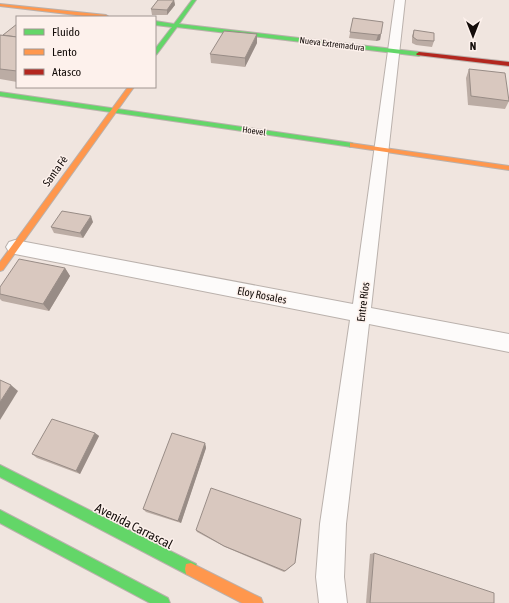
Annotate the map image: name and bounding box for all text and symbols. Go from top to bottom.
legend [16,16,156,88]
north arrow [453,16,493,56]
text: Fluido [52,25,80,39]
street label: Nueva Extremadura [299,35,365,53]
text: N [470,40,476,52]
text: Lento [52,45,77,59]
text: Atasco [52,65,82,79]
street label: Hoevel [242,124,267,138]
street label: Santa Fé [40,154,70,188]
street label: Entre Ríos [355,281,371,323]
street label: Eloy Rosales [236,284,288,306]
street label: Avenida Carrascal [93,500,176,552]

